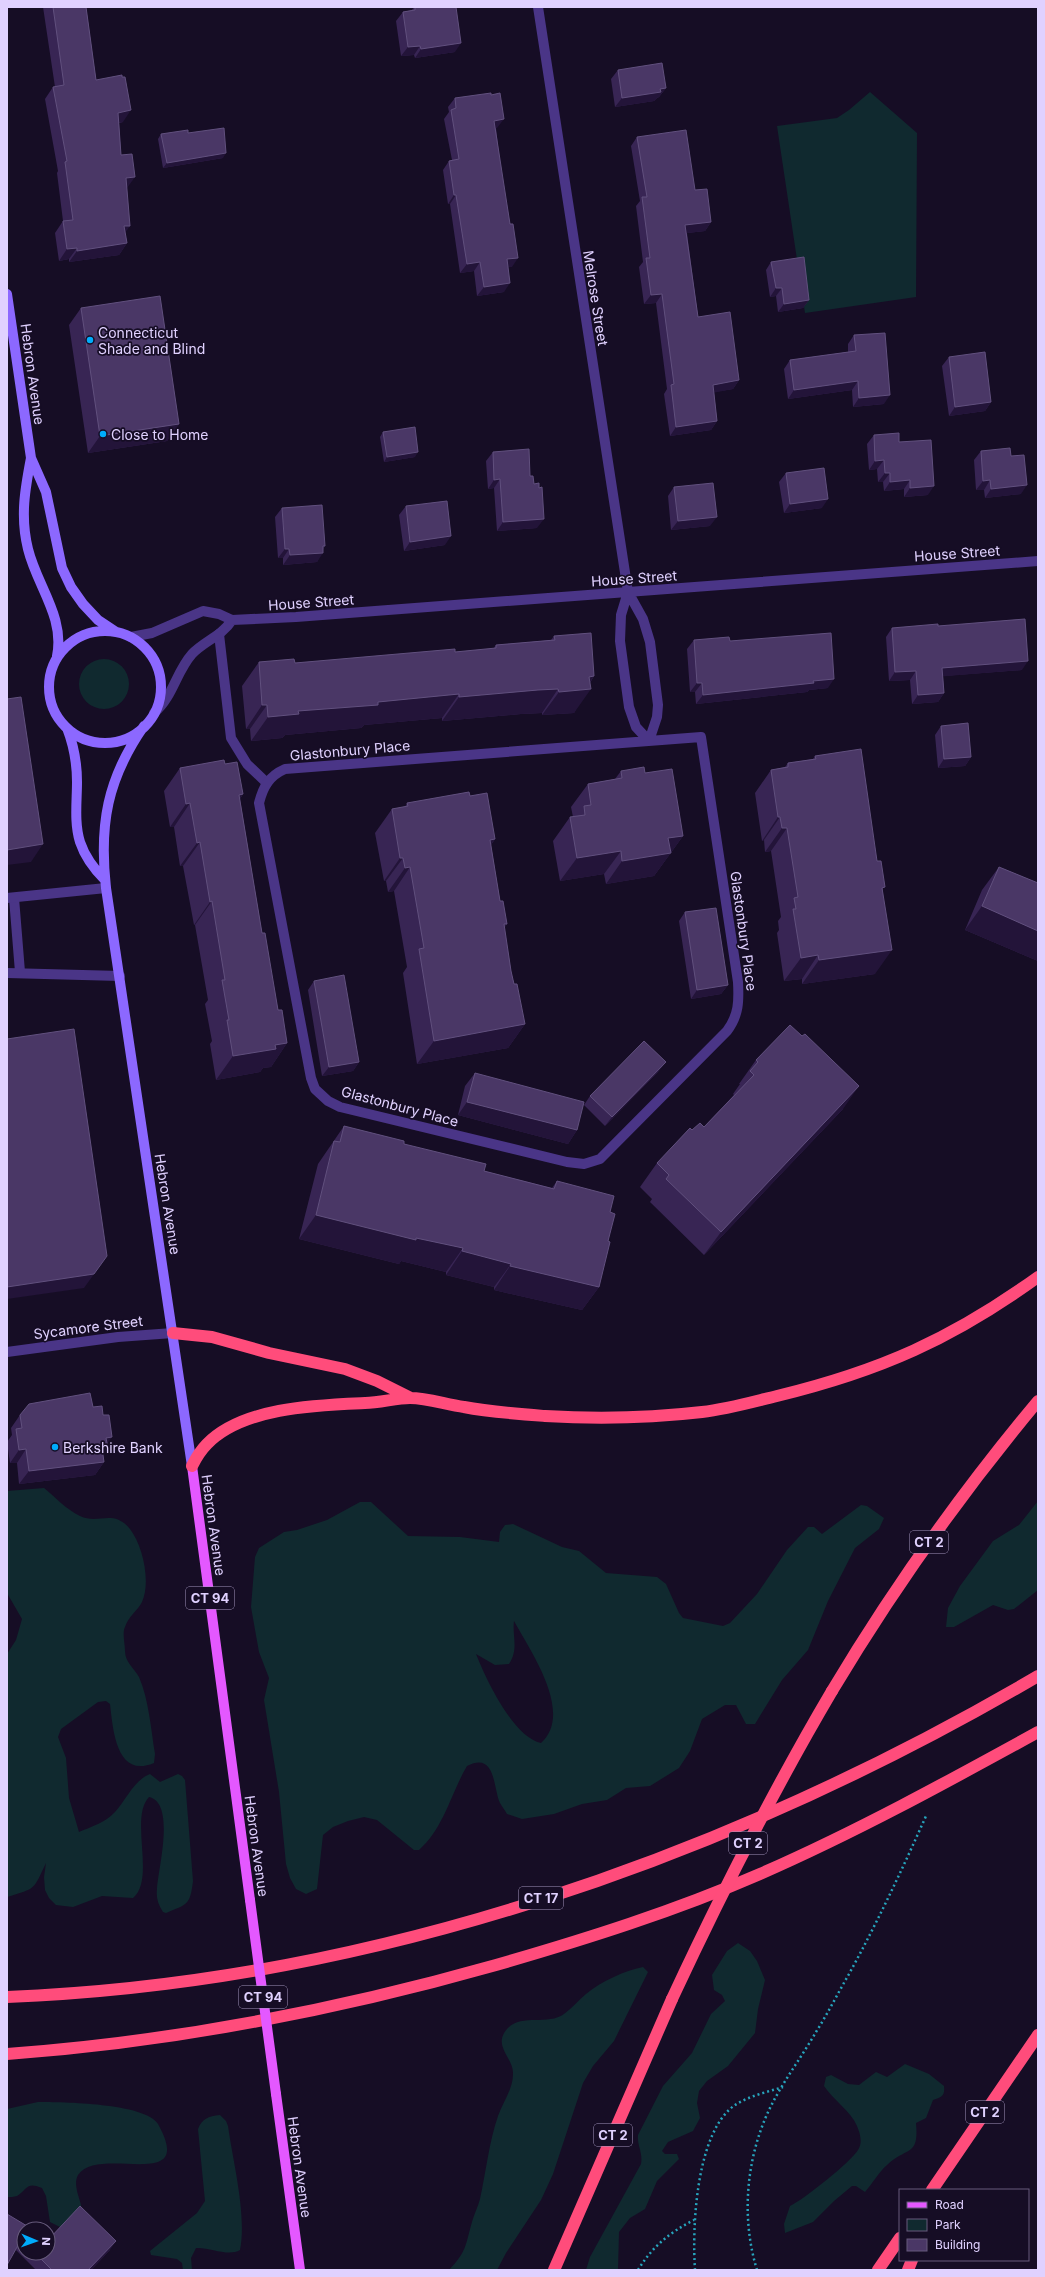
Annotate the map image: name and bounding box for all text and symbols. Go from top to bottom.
street label: Melrose Street [580,249,612,347]
street label: Hebron Avenue [17,322,49,426]
place label: Connecticut Shade and Blind [98,324,205,357]
marker: Connecticut Shade and Blind [85,335,95,345]
place label: Close to Home [111,426,209,443]
marker: Close to Home [98,429,108,439]
street label: House Street [913,541,1001,564]
street label: House Street [590,566,678,589]
street label: House Street [267,590,355,613]
street label: Glastonbury Place [289,736,411,764]
street label: Glastonbury Place [727,870,761,992]
street label: Glastonbury Place [340,1082,460,1130]
street label: Hebron Avenue [152,1152,184,1256]
street label: Sycamore Street [32,1312,144,1342]
place label: Berkshire Bank [63,1439,163,1456]
marker: Berkshire Bank [50,1442,60,1452]
street label: Hebron Avenue [198,1473,230,1577]
road number: CT 2 [910,1531,948,1553]
road number: CT 94 [186,1587,234,1609]
street label: Hebron Avenue [241,1794,273,1898]
road number: CT 2 [729,1832,767,1854]
road number: CT 17 [519,1887,563,1909]
road number: CT 94 [239,1986,287,2008]
road number: CT 2 [966,2101,1004,2123]
street label: Hebron Avenue [284,2115,316,2219]
road number: CT 2 [594,2124,632,2146]
legend [899,2189,1029,2261]
text: Road [935,2197,964,2212]
text: Park [935,2217,961,2232]
north arrow [16,2221,56,2261]
text: N [39,2237,53,2246]
text: Building [935,2237,980,2252]

